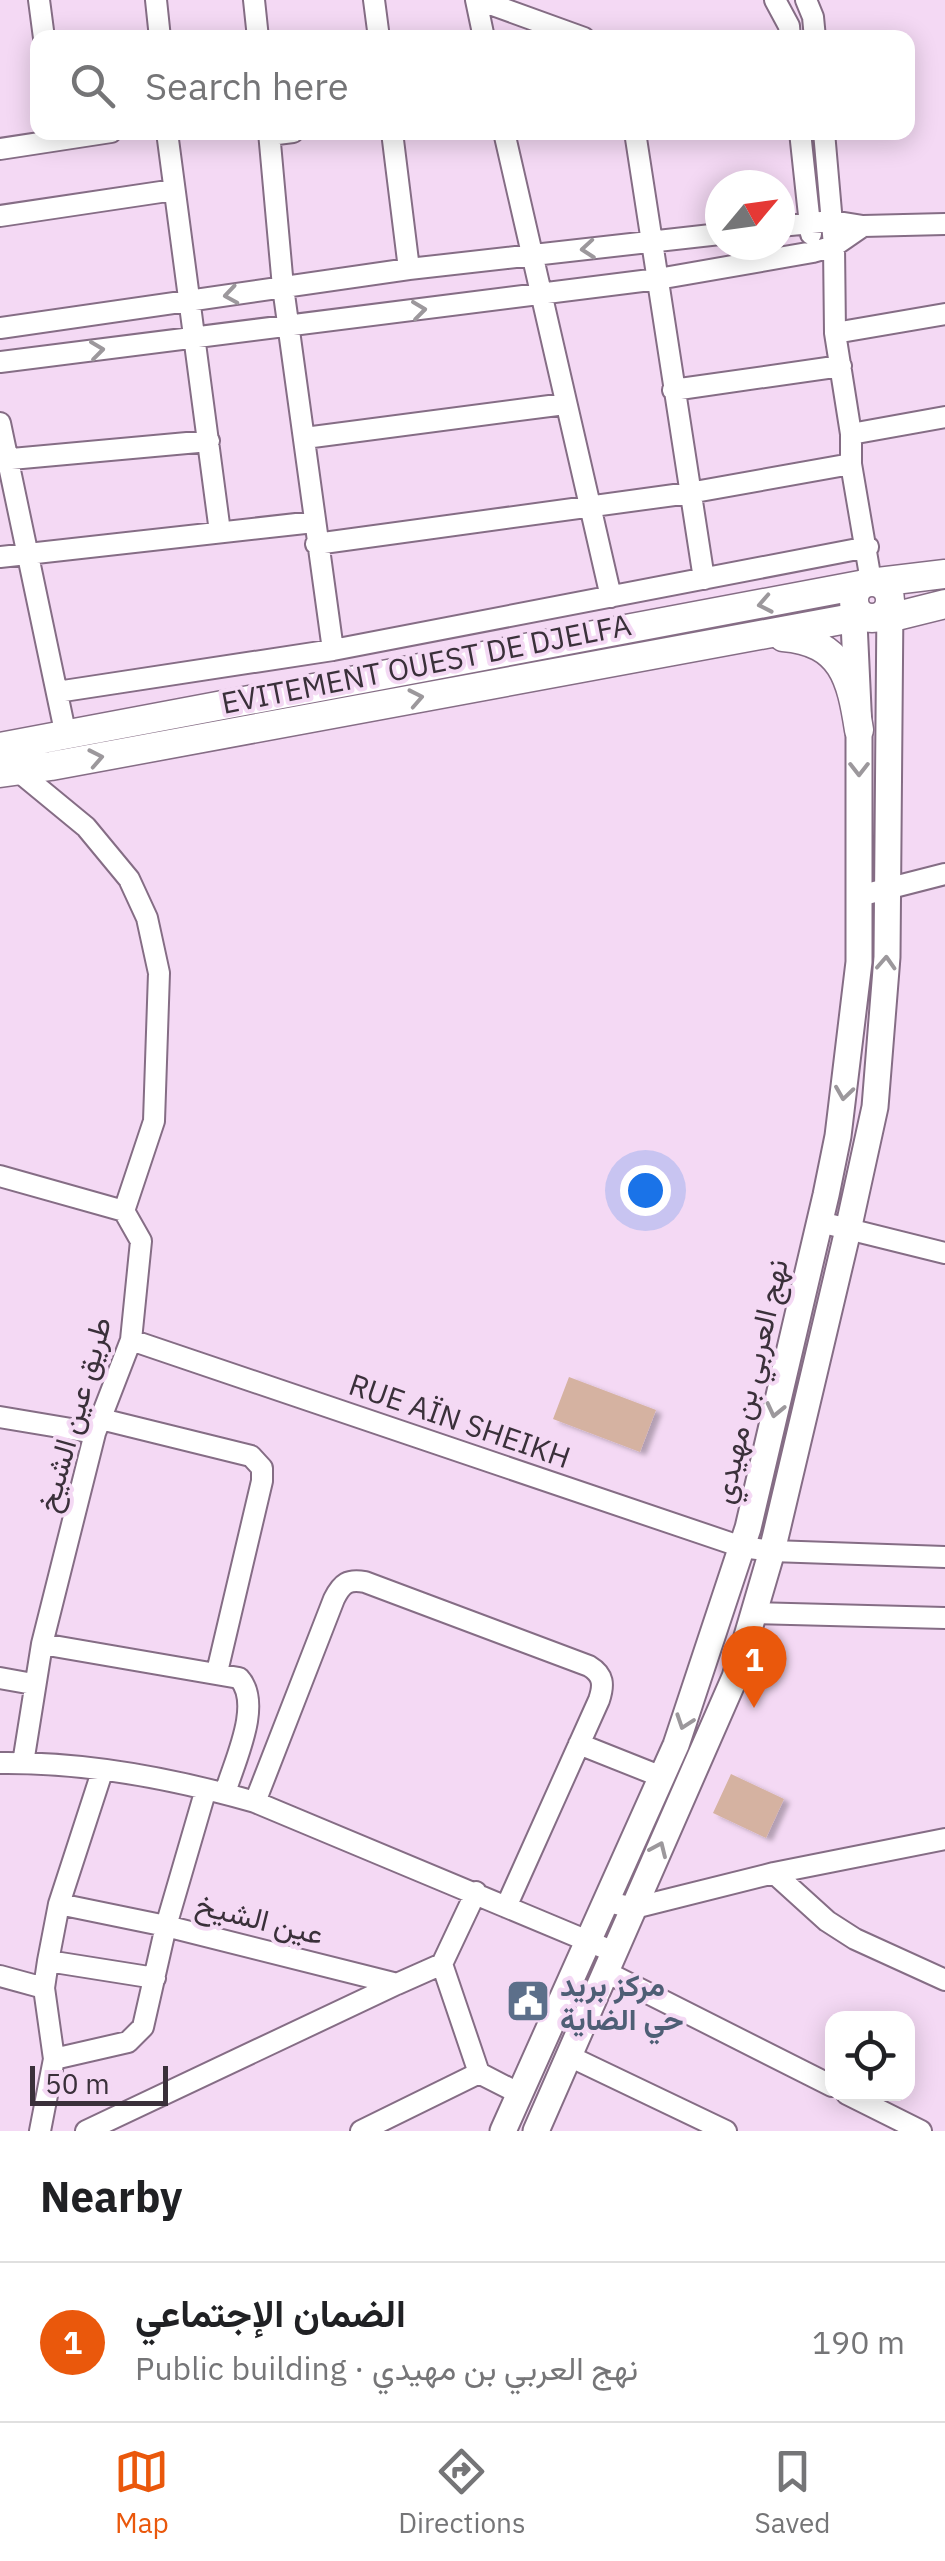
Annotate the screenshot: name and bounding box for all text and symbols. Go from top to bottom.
search box [30,30,915,140]
icon: search [65,58,120,113]
text: Search here [145,61,349,110]
north arrow [705,170,795,260]
one-way arrow [580,237,596,259]
one-way arrow [223,284,240,305]
one-way arrow [412,300,428,321]
one-way arrow [88,340,105,361]
one-way arrow [756,593,773,614]
street label: EVITEMENT OUEST DE DJELFA [218,604,634,722]
one-way arrow [408,688,424,709]
one-way arrow [87,748,104,769]
one-way arrow [848,762,870,777]
one-way arrow [875,954,896,970]
one-way arrow [835,1085,856,1101]
your location [620,1165,671,1216]
street label: نهج العربي بن مهيدي [702,1255,802,1508]
street label: طريق عين الشيخ [27,1312,121,1517]
street label: RUE AÏN SHEIKH [344,1364,576,1476]
one-way arrow [766,1401,787,1418]
pin: 1 [722,1626,786,1708]
one-way arrow [676,1713,696,1730]
one-way arrow [647,1841,667,1859]
street label: عين الشيخ [192,1883,328,1955]
place label: مركز بريد حي الضاية [560,1965,684,2045]
public building icon: مركز بريد حي الضاية [505,1978,551,2024]
map controls [825,2011,915,2101]
button: locate [825,2011,915,2101]
scale bar [30,2061,168,2106]
text: 50 m [45,2065,110,2102]
text: Nearby [40,2169,182,2224]
text: الضمان الإجتماعي [135,2288,406,2337]
text: 1 [63,2321,82,2363]
text: 190 m [812,2321,905,2363]
text: Public building · نهج العربي بن مهيدي [135,2347,638,2389]
tab: Map [114,2444,169,2541]
tab: Directions [398,2444,526,2541]
tab: Saved [754,2444,831,2541]

